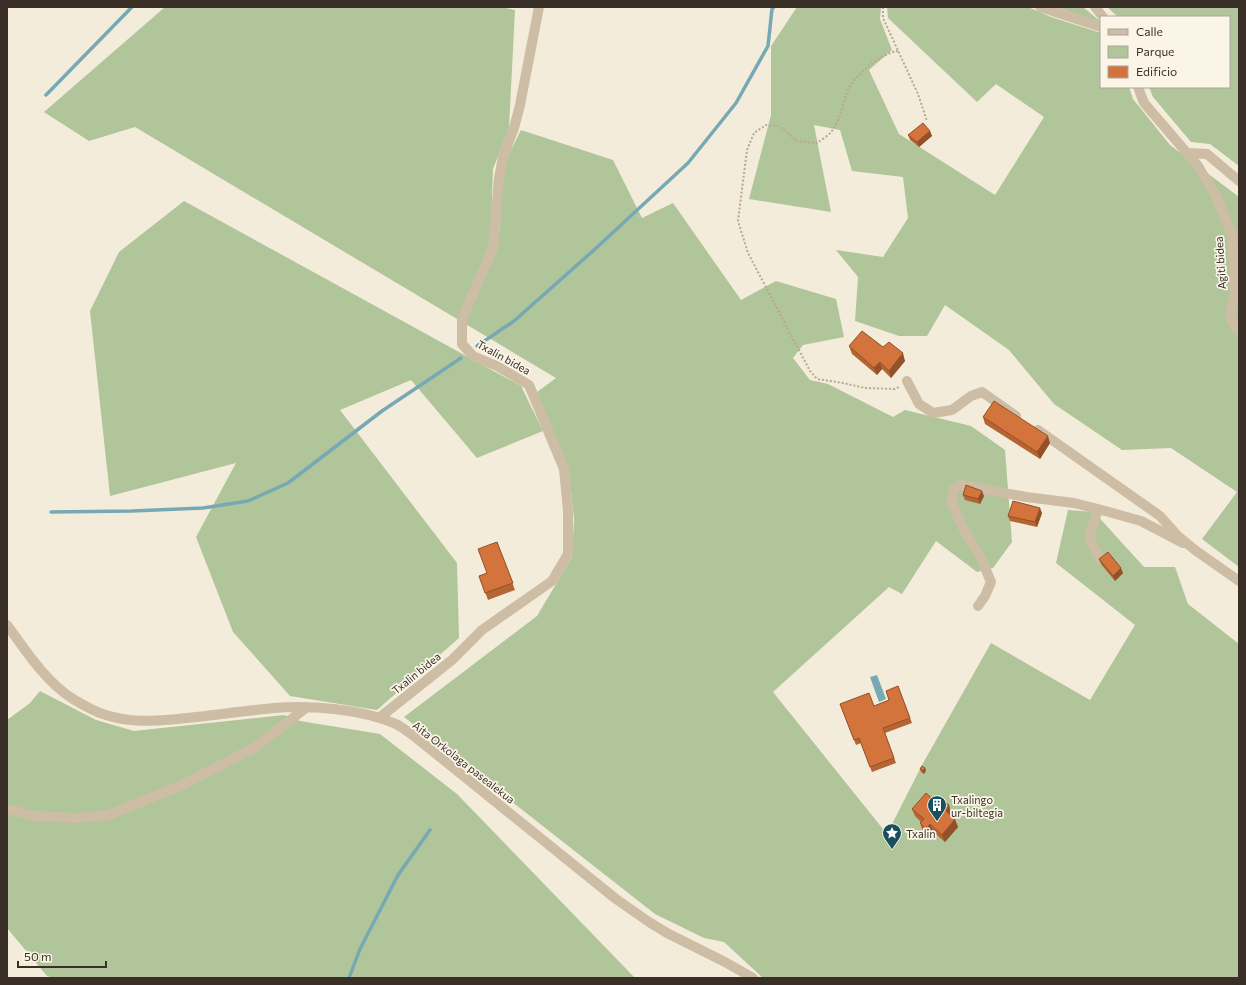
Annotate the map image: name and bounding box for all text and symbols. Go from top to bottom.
legend [1100,16,1230,88]
text: Calle [1136,24,1163,38]
text: Parque [1136,44,1174,58]
text: Edificio [1136,64,1177,78]
street label: Agiti bidea [1212,236,1228,290]
street label: Txalin bidea [475,337,533,377]
street label: Txalin bidea [389,649,443,697]
street label: Aita Orkolaga pasealekua [410,718,518,806]
place label: Txalingo ur-biltegia [951,793,1003,819]
building icon: Txalingo ur-biltegia [926,794,948,822]
place icon: Txalin [881,822,903,850]
place label: Txalin [906,827,936,840]
scale bar [18,943,106,969]
text: 50 m [24,949,52,963]

